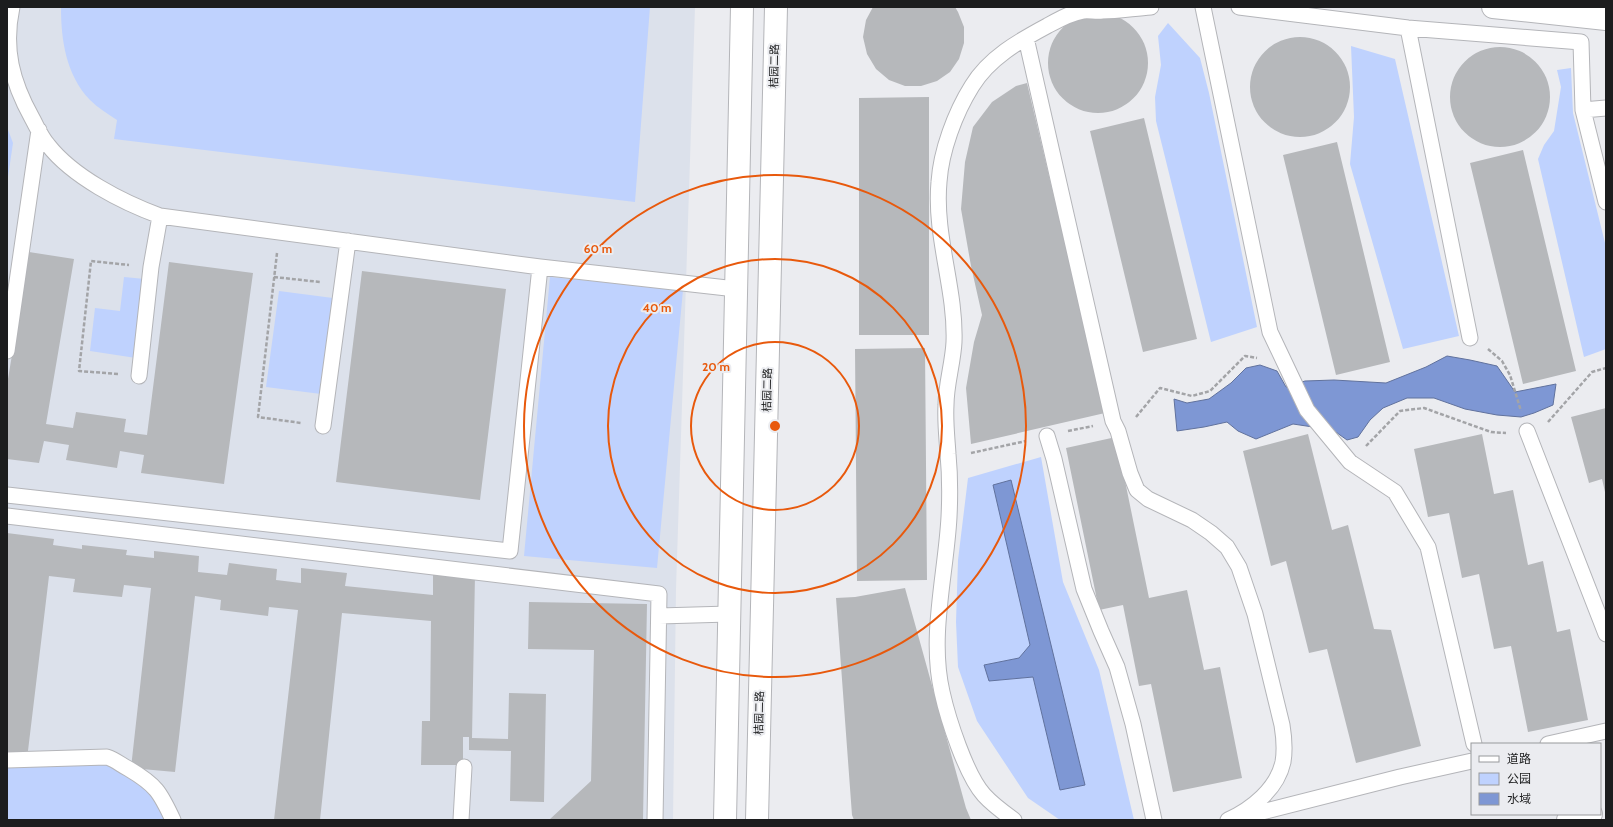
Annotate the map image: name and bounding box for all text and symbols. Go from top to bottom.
street label: 桔园二路 [767,44,781,88]
text: 60 m [584,241,612,256]
text: 40 m [642,300,672,315]
text: 20 m [702,359,730,374]
street label: 桔园二路 [760,368,774,412]
centre of rings [768,419,782,433]
street label: 桔园二路 [752,691,766,735]
legend [1471,743,1601,815]
text: 道路 [1507,751,1531,766]
text: 公园 [1507,771,1531,786]
text: 水域 [1507,791,1531,806]

